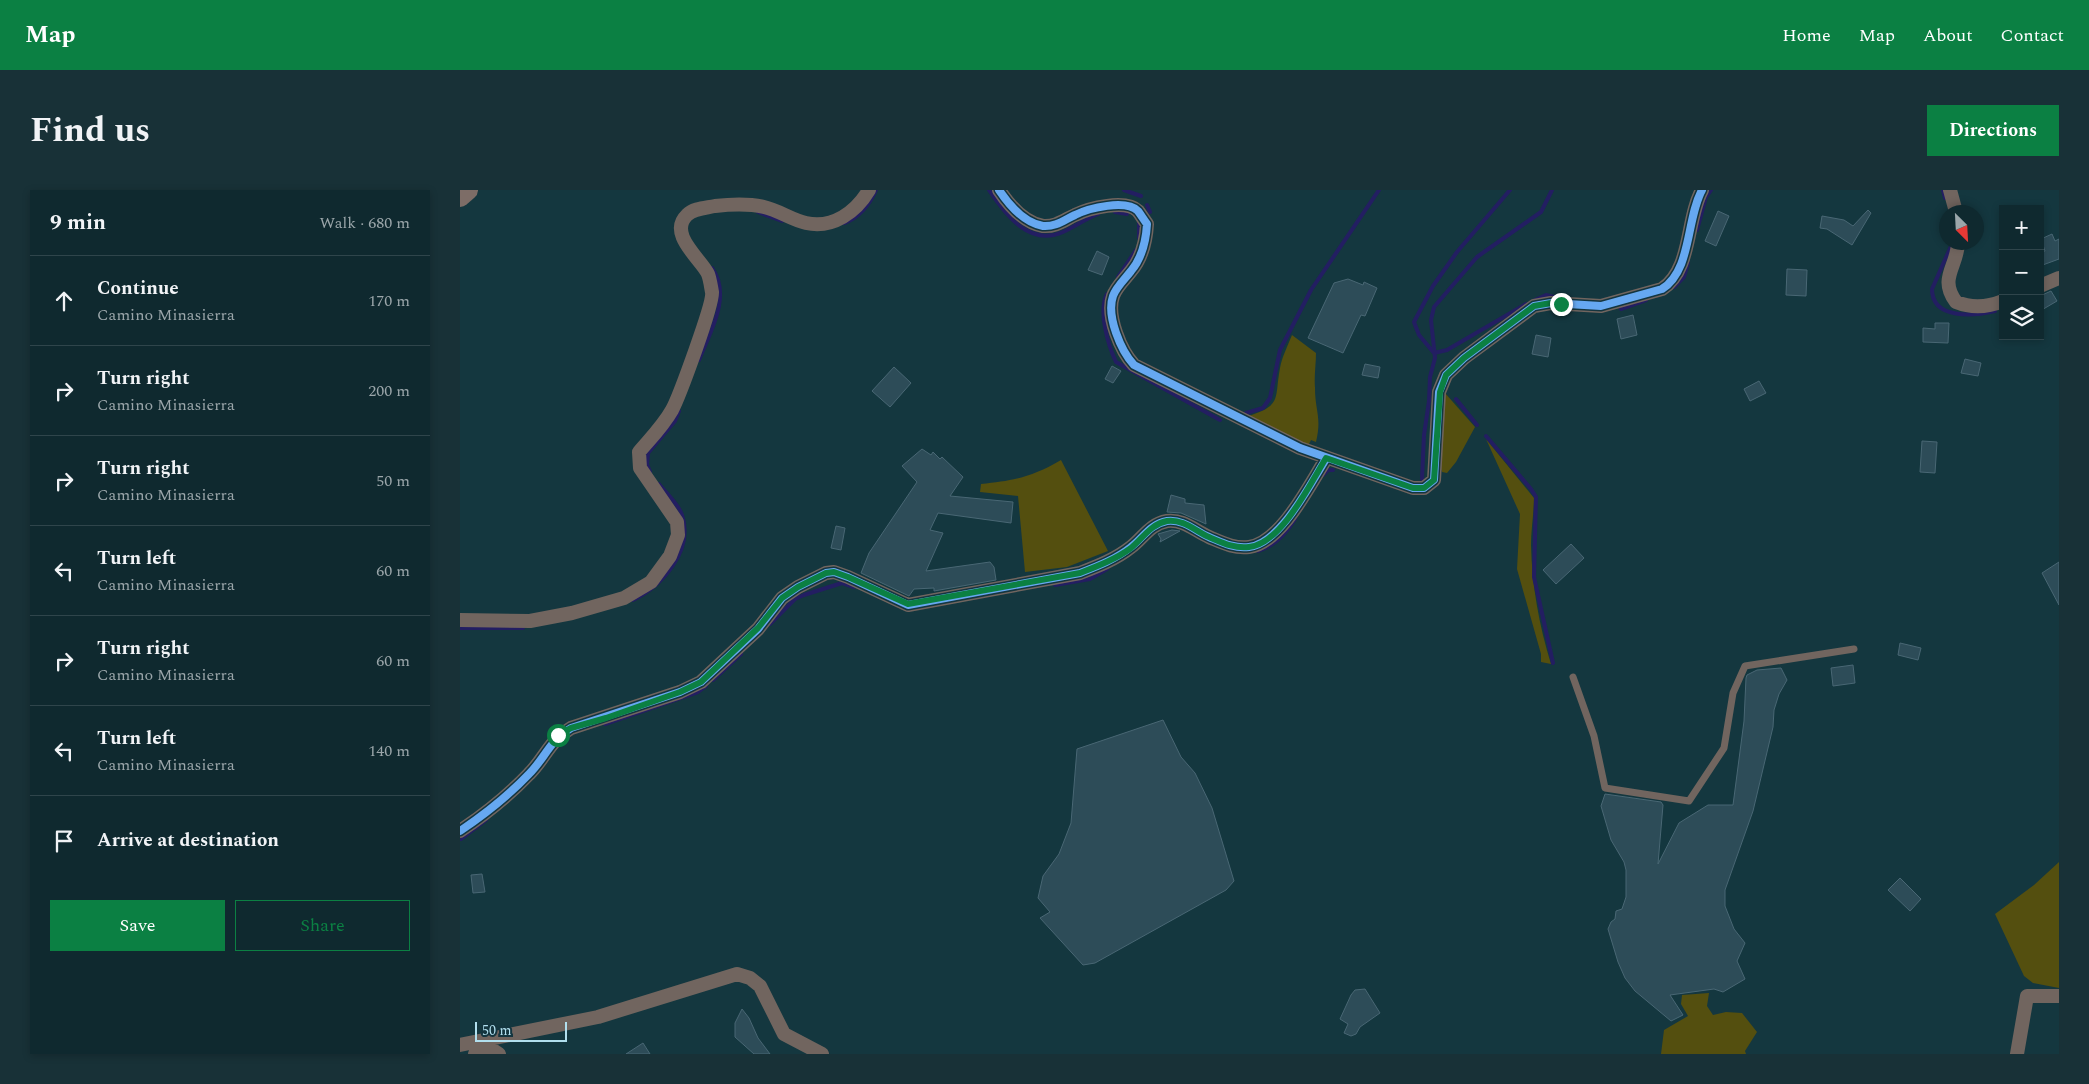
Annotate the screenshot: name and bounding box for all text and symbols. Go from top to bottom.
text: Map [25,17,75,53]
text: Home [1782,22,1831,49]
text: Map [1859,22,1895,49]
text: About [1923,22,1973,49]
text: Contact [2001,22,2064,49]
text: Find us [30,104,150,157]
button: Directions [1927,105,2059,156]
north arrow [1939,205,1984,250]
map controls [1999,205,2044,340]
button: + [1999,205,2044,250]
text: 9 min [50,207,106,239]
text: Walk · 680 m [319,211,410,235]
button: − [1999,250,2044,295]
text: Continue [97,274,179,303]
icon: ahead [50,287,78,315]
text: 170 m [368,289,410,313]
route end [1550,293,1573,316]
button: layers [1999,295,2044,340]
text: Camino Minasierra [97,303,235,327]
text: Turn right [97,364,190,393]
icon: right [50,377,78,405]
text: 200 m [368,379,410,403]
text: Camino Minasierra [97,393,235,417]
text: Turn right [97,454,190,483]
icon: right [50,467,78,495]
text: 50 m [376,469,410,493]
text: Camino Minasierra [97,483,235,507]
text: Turn left [97,544,176,573]
icon: left [50,557,78,585]
text: 60 m [376,559,410,583]
text: Camino Minasierra [97,573,235,597]
text: Turn right [97,634,190,663]
icon: right [50,647,78,675]
text: 60 m [376,649,410,673]
text: Camino Minasierra [97,663,235,687]
text: Turn left [97,724,176,753]
route start [547,724,570,747]
icon: left [50,737,78,765]
text: 140 m [368,739,410,763]
text: Camino Minasierra [97,753,235,777]
text: Arrive at destination [97,826,279,855]
icon: arrive [50,827,78,855]
button: Save [50,900,225,951]
button: Share [235,900,410,951]
scale bar [475,1019,568,1042]
text: 50 m [482,1020,512,1041]

